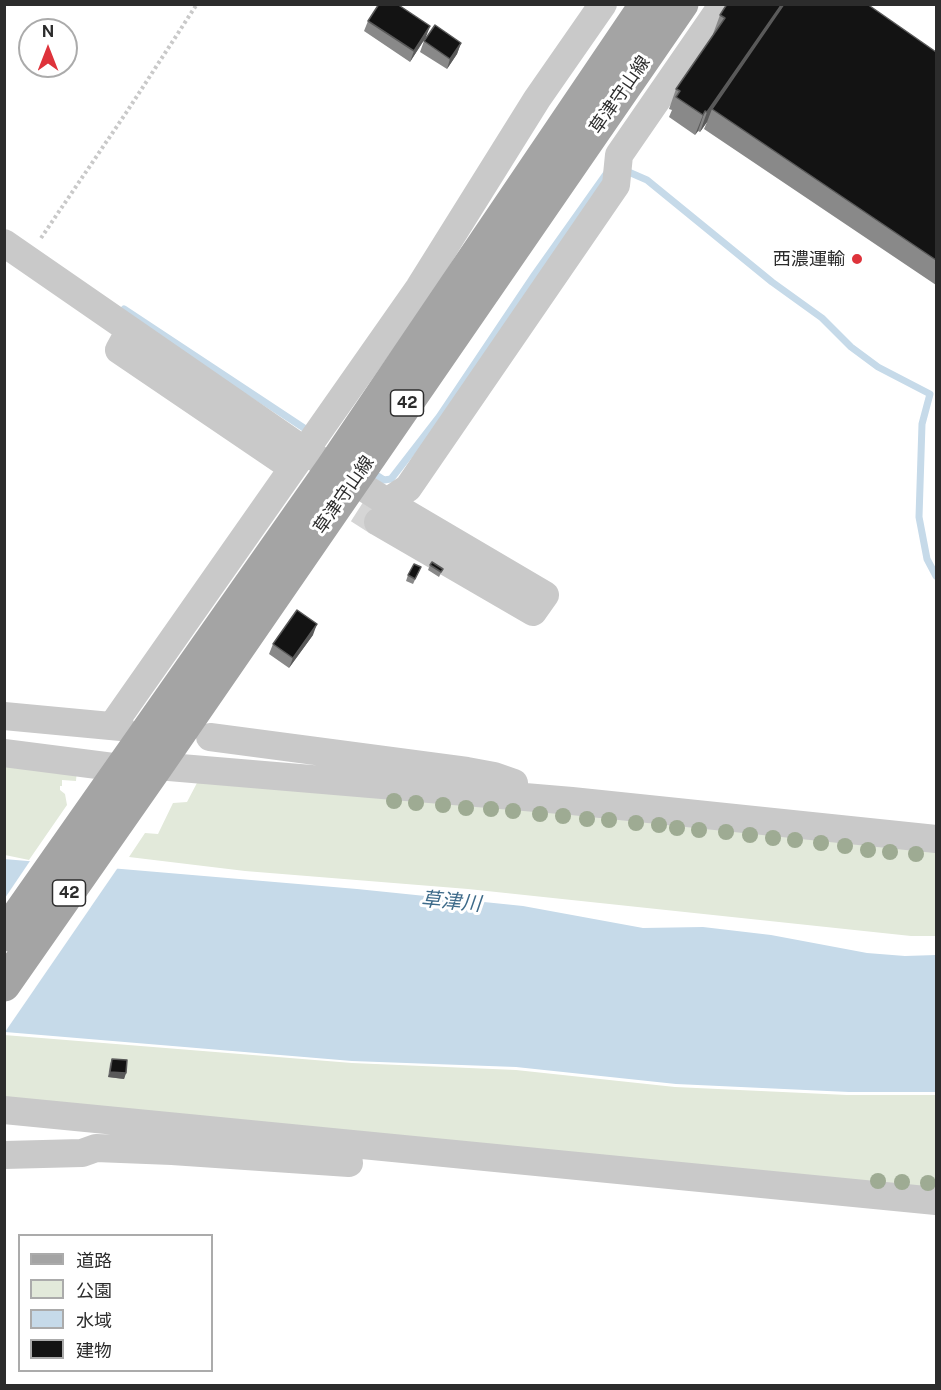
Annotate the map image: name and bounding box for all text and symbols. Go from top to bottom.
north arrow [18,18,78,78]
text: N [42,22,54,41]
street label: 草津守山線 [585,52,655,138]
place label: 西濃運輸 [773,248,845,270]
marker: 西濃運輸 [850,252,864,266]
road number: 42 [390,390,424,416]
street label: 草津守山線 [309,452,379,538]
road number: 42 [52,880,86,906]
water label: 草津川 [420,887,482,917]
legend [18,1234,213,1372]
text: 道路 [76,1250,112,1271]
text: 公園 [76,1280,112,1301]
text: 水域 [76,1310,112,1331]
text: 建物 [76,1340,112,1361]

